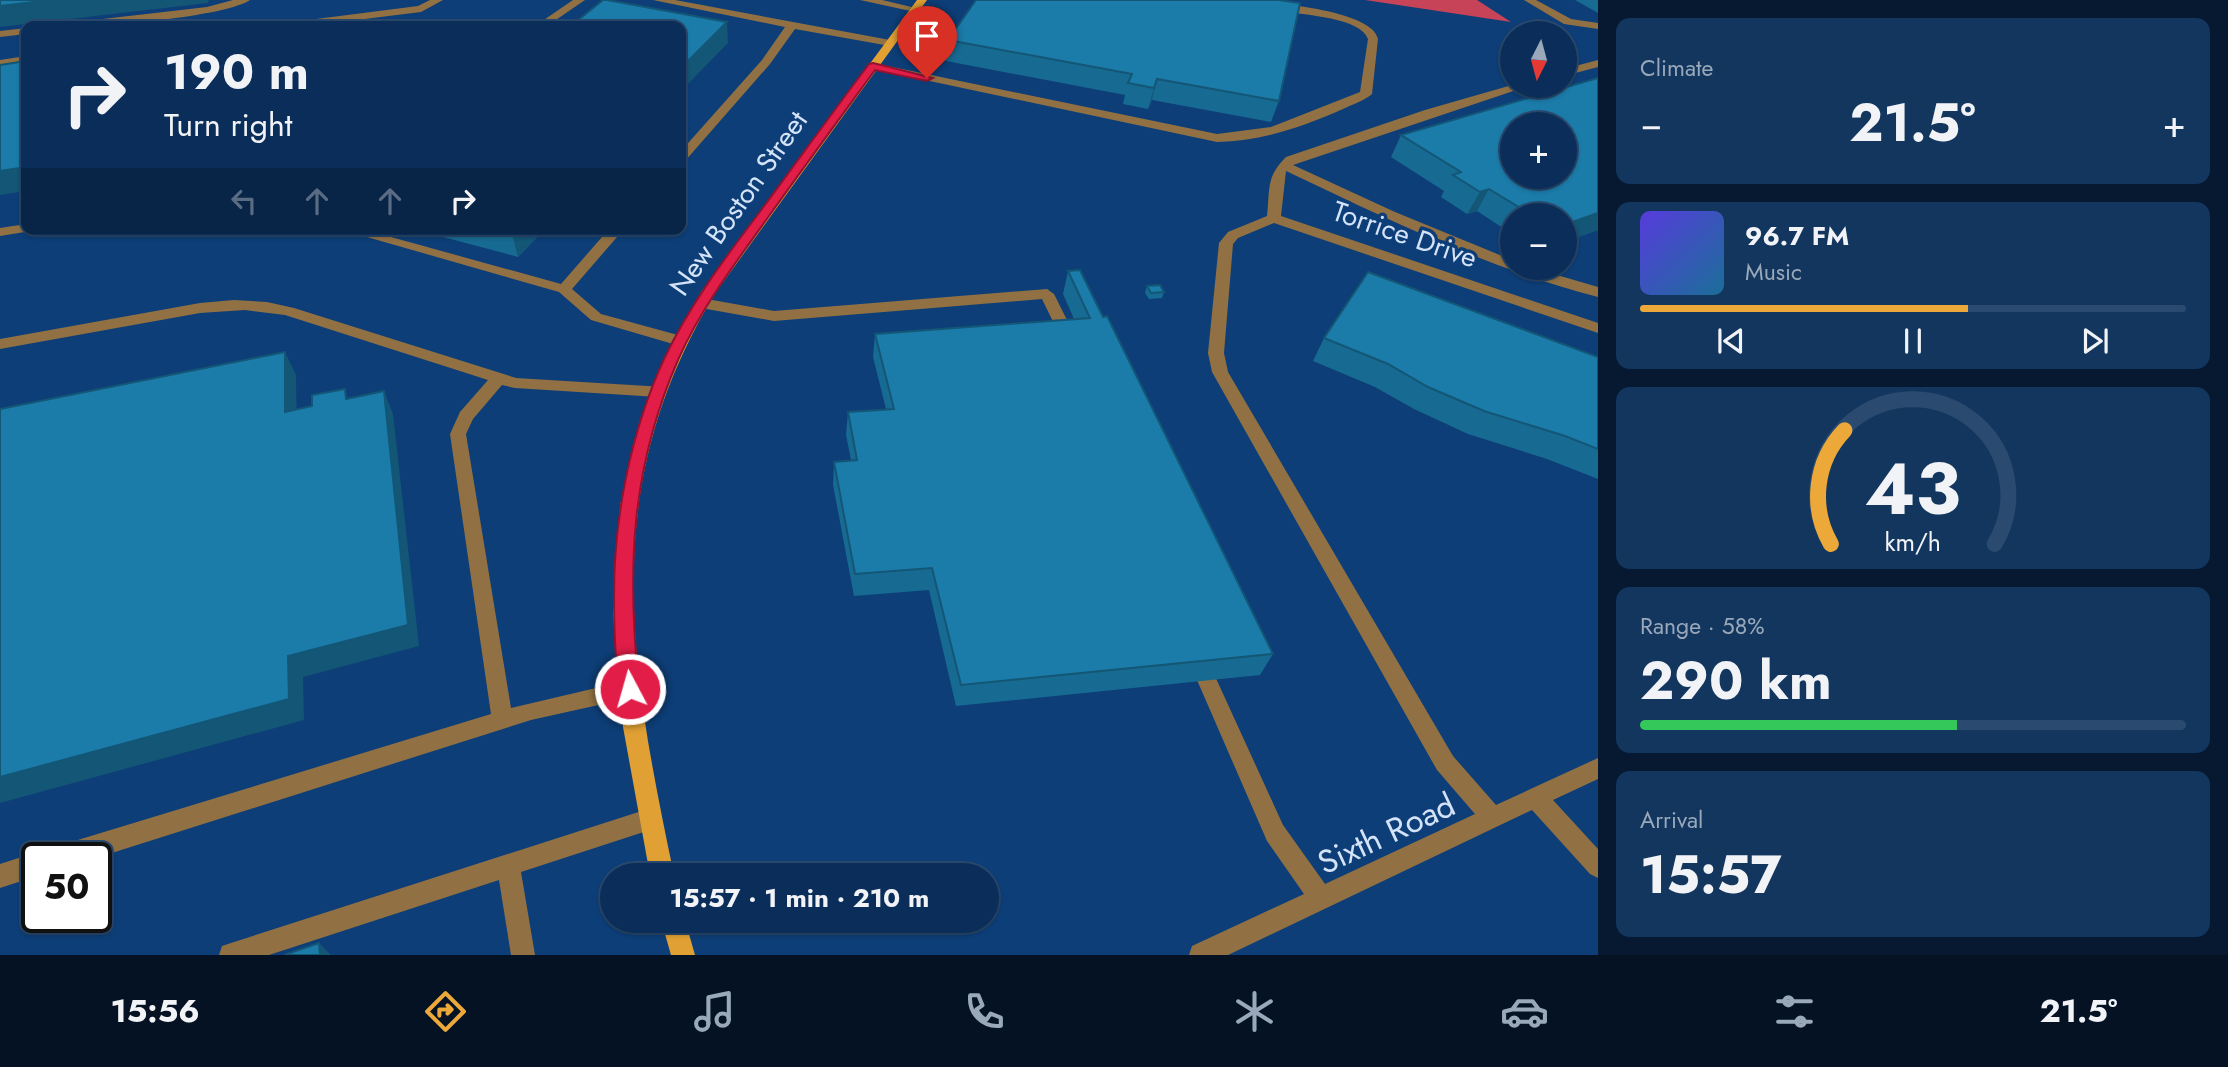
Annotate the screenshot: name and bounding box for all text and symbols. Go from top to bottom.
pin [897,6,957,78]
icon: arrive [908,17,946,55]
north arrow [1500,21,1577,98]
map controls [1500,21,1577,280]
text: 190 m [164,37,309,107]
icon: right [49,49,140,140]
text: Climate [1640,51,1713,85]
text: 21.5° [1849,85,1976,161]
text: − [1640,96,1662,151]
text: + [2163,96,2186,151]
text: Turn right [164,102,293,148]
street label: New Boston Street [659,102,818,304]
button: + [1500,112,1577,189]
icon: left [225,182,263,220]
icon: ahead [298,182,336,220]
icon: ahead [371,182,409,220]
icon: right [444,182,482,220]
street label: Torrice Drive [1327,191,1483,278]
button: − [1500,203,1577,280]
text: 96.7 FM [1745,217,1849,255]
text: Music [1745,255,1802,289]
icon: previous [1712,322,1750,360]
icon: pause [1894,322,1932,360]
icon: next [2076,322,2114,360]
text: 43 [1865,436,1961,541]
text: km/h [1885,523,1941,559]
text: Range · 58% [1640,609,1764,643]
text: 290 km [1640,643,1832,719]
position arrow [593,652,667,726]
street label: Sixth Road [1310,781,1463,886]
text: Arrival [1640,803,1703,837]
text: 15:57 [1640,837,1782,913]
speed limit sign: 50 [21,842,112,933]
text: 15:57 · 1 min · 210 m [670,879,929,917]
icon: directions [421,987,470,1036]
icon: music [690,987,739,1036]
icon: phone [960,987,1009,1036]
icon: climate [1230,987,1279,1036]
icon: car [1500,987,1549,1036]
icon: filters [1770,987,1819,1036]
text: 15:56 [110,988,200,1034]
text: 21.5° [2040,988,2117,1034]

